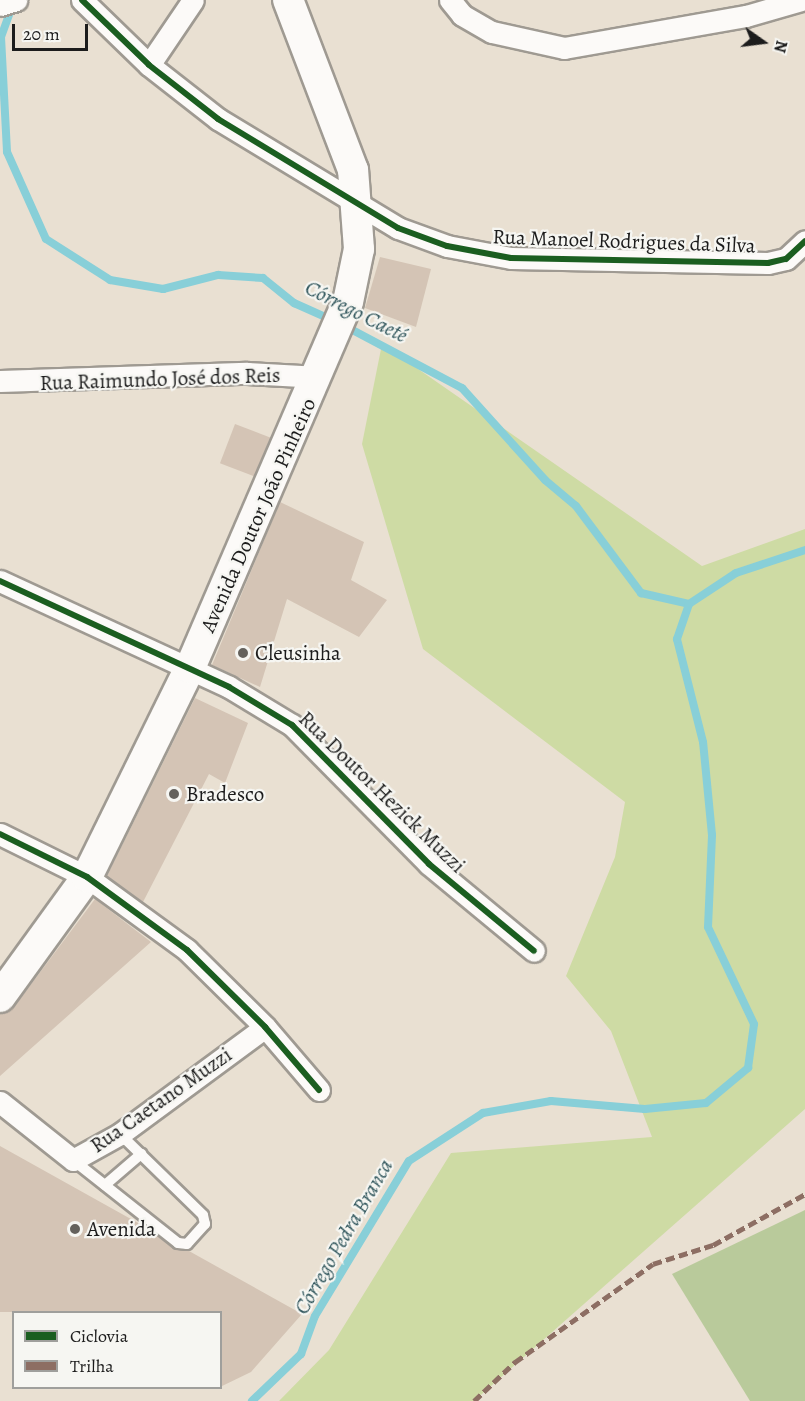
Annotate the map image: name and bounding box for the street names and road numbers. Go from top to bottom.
street label: Rua Manoel Rodrigues da Silva [492,224,756,258]
street label: Rua Raimundo José dos Reis [39,362,281,396]
street label: Avenida Doutor João Pinheiro [195,394,321,636]
street label: Rua Doutor Hezick Muzzi [294,706,470,878]
street label: Rua Caetano Muzzi [86,1042,236,1158]

